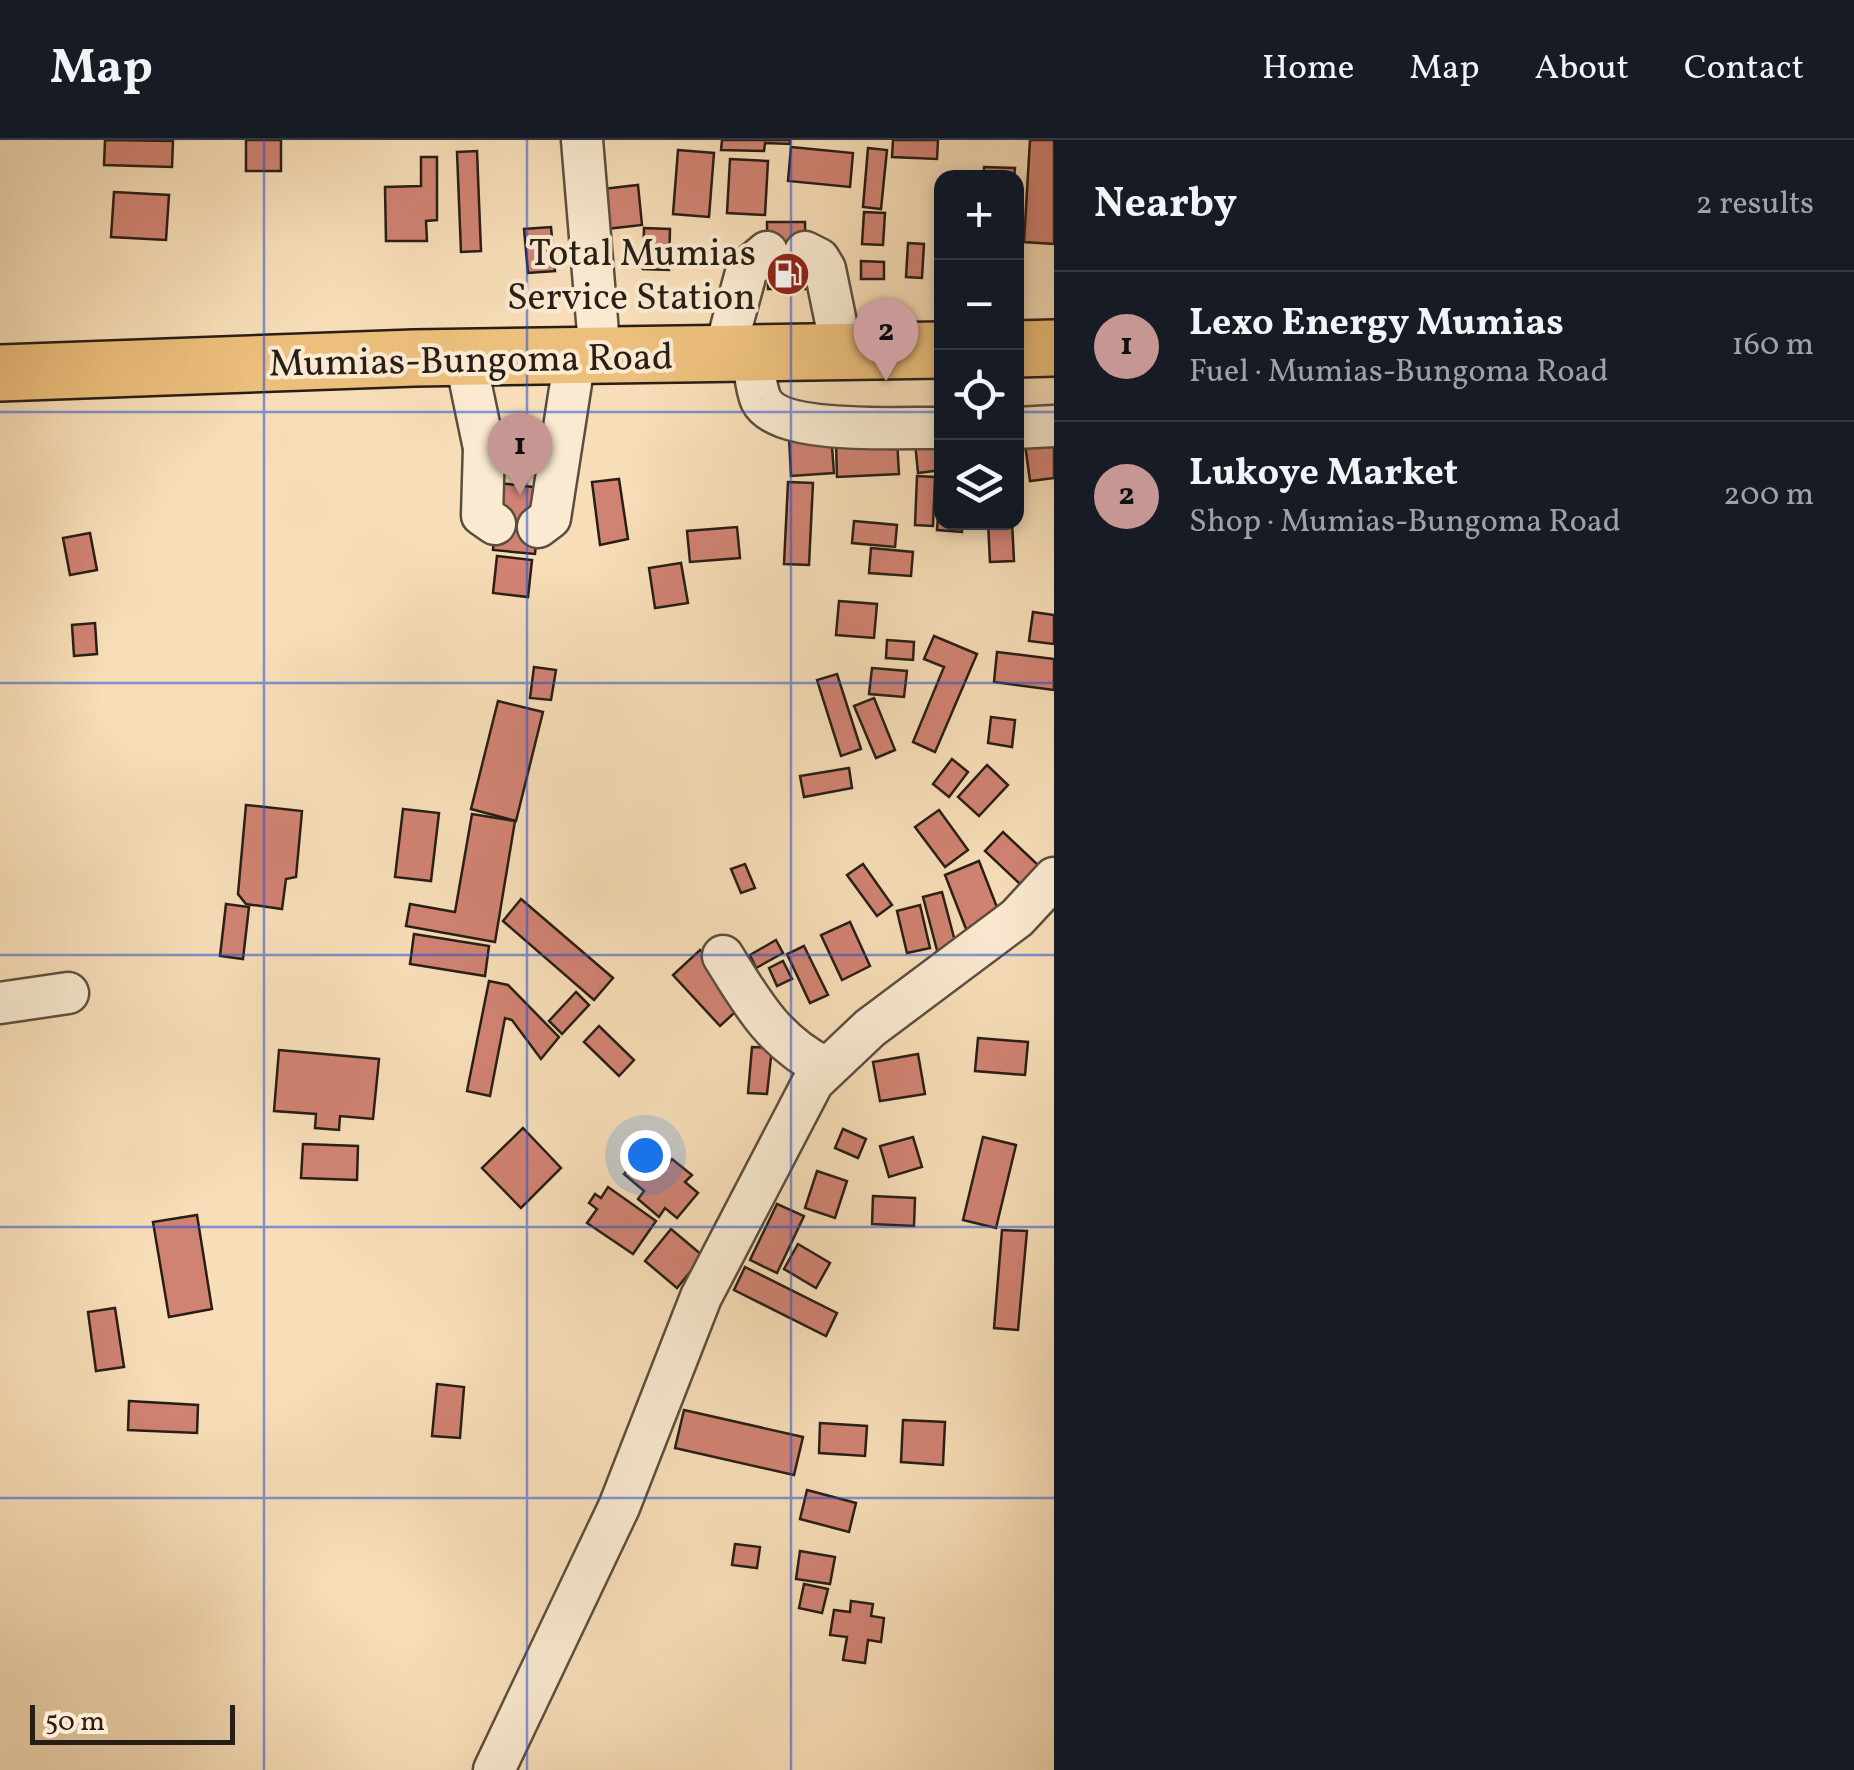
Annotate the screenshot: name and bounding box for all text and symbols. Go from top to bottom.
text: Map [50,36,153,103]
text: Home [1262,45,1354,93]
text: Map [1409,45,1480,93]
text: About [1535,45,1629,93]
text: Contact [1684,45,1804,93]
map controls [934,170,1024,530]
button: + [934,170,1024,260]
text: Nearby [1094,176,1237,235]
text: 2 results [1696,183,1814,227]
place label: Total Mumias Service Station [507,229,756,326]
fuel station icon: Total Mumias Service Station [765,251,811,297]
button: − [934,260,1024,350]
pin: 2 [854,298,918,381]
text: Lexo Energy Mumias [1189,298,1564,351]
text: 1 [1120,324,1133,368]
text: 160 m [1731,324,1814,368]
street label: Mumias-Bungoma Road [268,332,674,393]
button: locate [934,350,1024,440]
text: Fuel · Mumias-Bungoma Road [1189,351,1608,395]
pin: 1 [488,412,552,495]
button: layers [934,440,1024,530]
text: Lukoye Market [1189,448,1458,501]
text: 2 [1118,474,1135,518]
text: 200 m [1723,474,1814,518]
text: Shop · Mumias-Bungoma Road [1189,501,1621,545]
your location [620,1130,671,1181]
scale bar [30,1700,235,1744]
text: 50 m [45,1703,105,1742]

